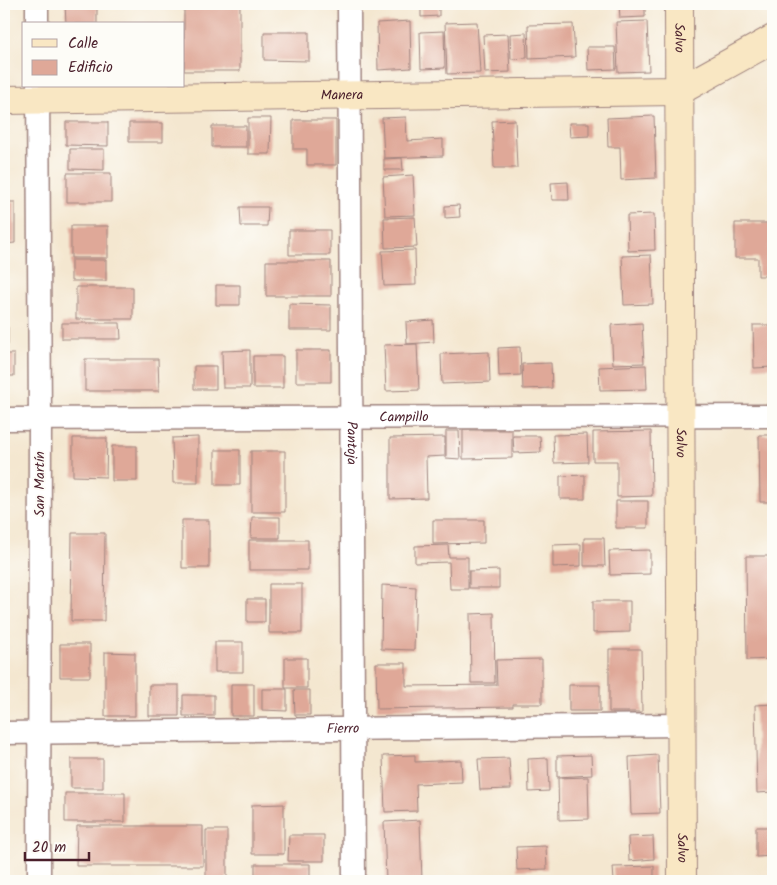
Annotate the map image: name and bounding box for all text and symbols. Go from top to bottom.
legend [22,22,185,88]
street label: Salvo [668,23,690,53]
text: Calle [68,32,98,56]
text: Edificio [68,56,113,80]
street label: Manera [321,84,363,107]
street label: Campillo [379,406,429,429]
street label: Pantoja [340,421,363,465]
street label: Salvo [669,428,692,458]
street label: San Martín [29,451,51,517]
street label: Fierro [327,718,359,740]
scale bar [25,830,89,862]
street label: Salvo [671,833,693,863]
text: 20 m [32,836,66,860]

